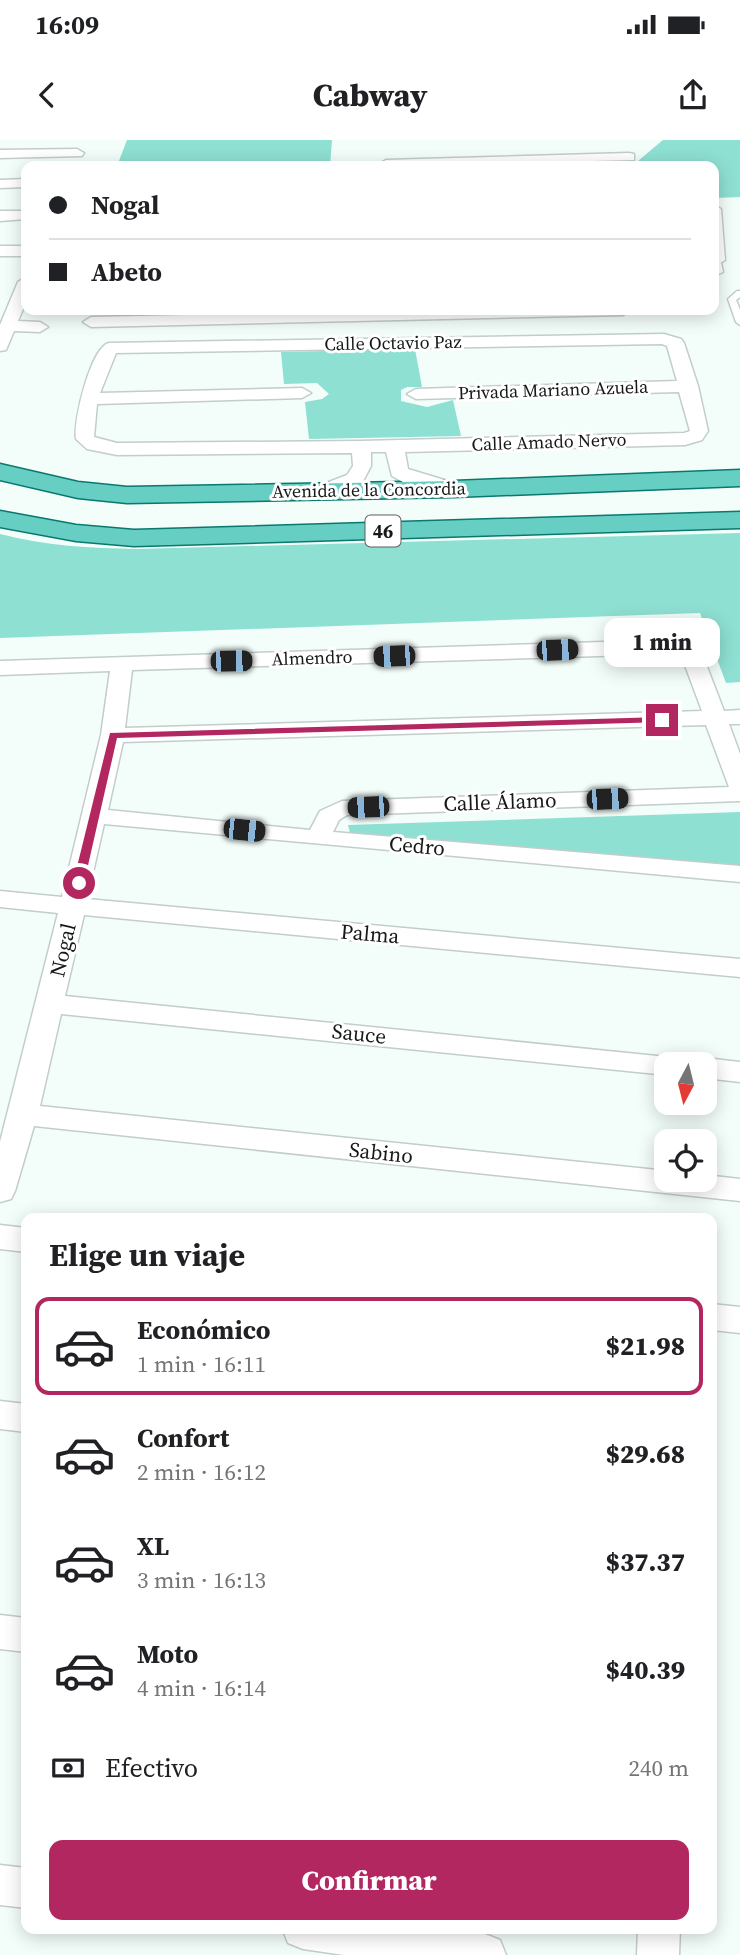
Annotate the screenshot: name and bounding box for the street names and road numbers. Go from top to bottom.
street label: Calle Octavio Paz [324,329,462,356]
street label: Privada Mariano Azuela [457,374,649,405]
street label: Calle Amado Nervo [471,426,627,457]
street label: Avenida de la Concordia [272,475,467,504]
road number: 46 [366,516,400,546]
street label: Almendro [271,644,353,671]
street label: Calle Álamo [443,785,557,818]
street label: Cedro [388,829,446,862]
street label: Palma [339,916,401,951]
street label: Nogal [42,920,83,980]
street label: Sauce [330,1016,388,1051]
street label: Sabino [348,1135,414,1170]

